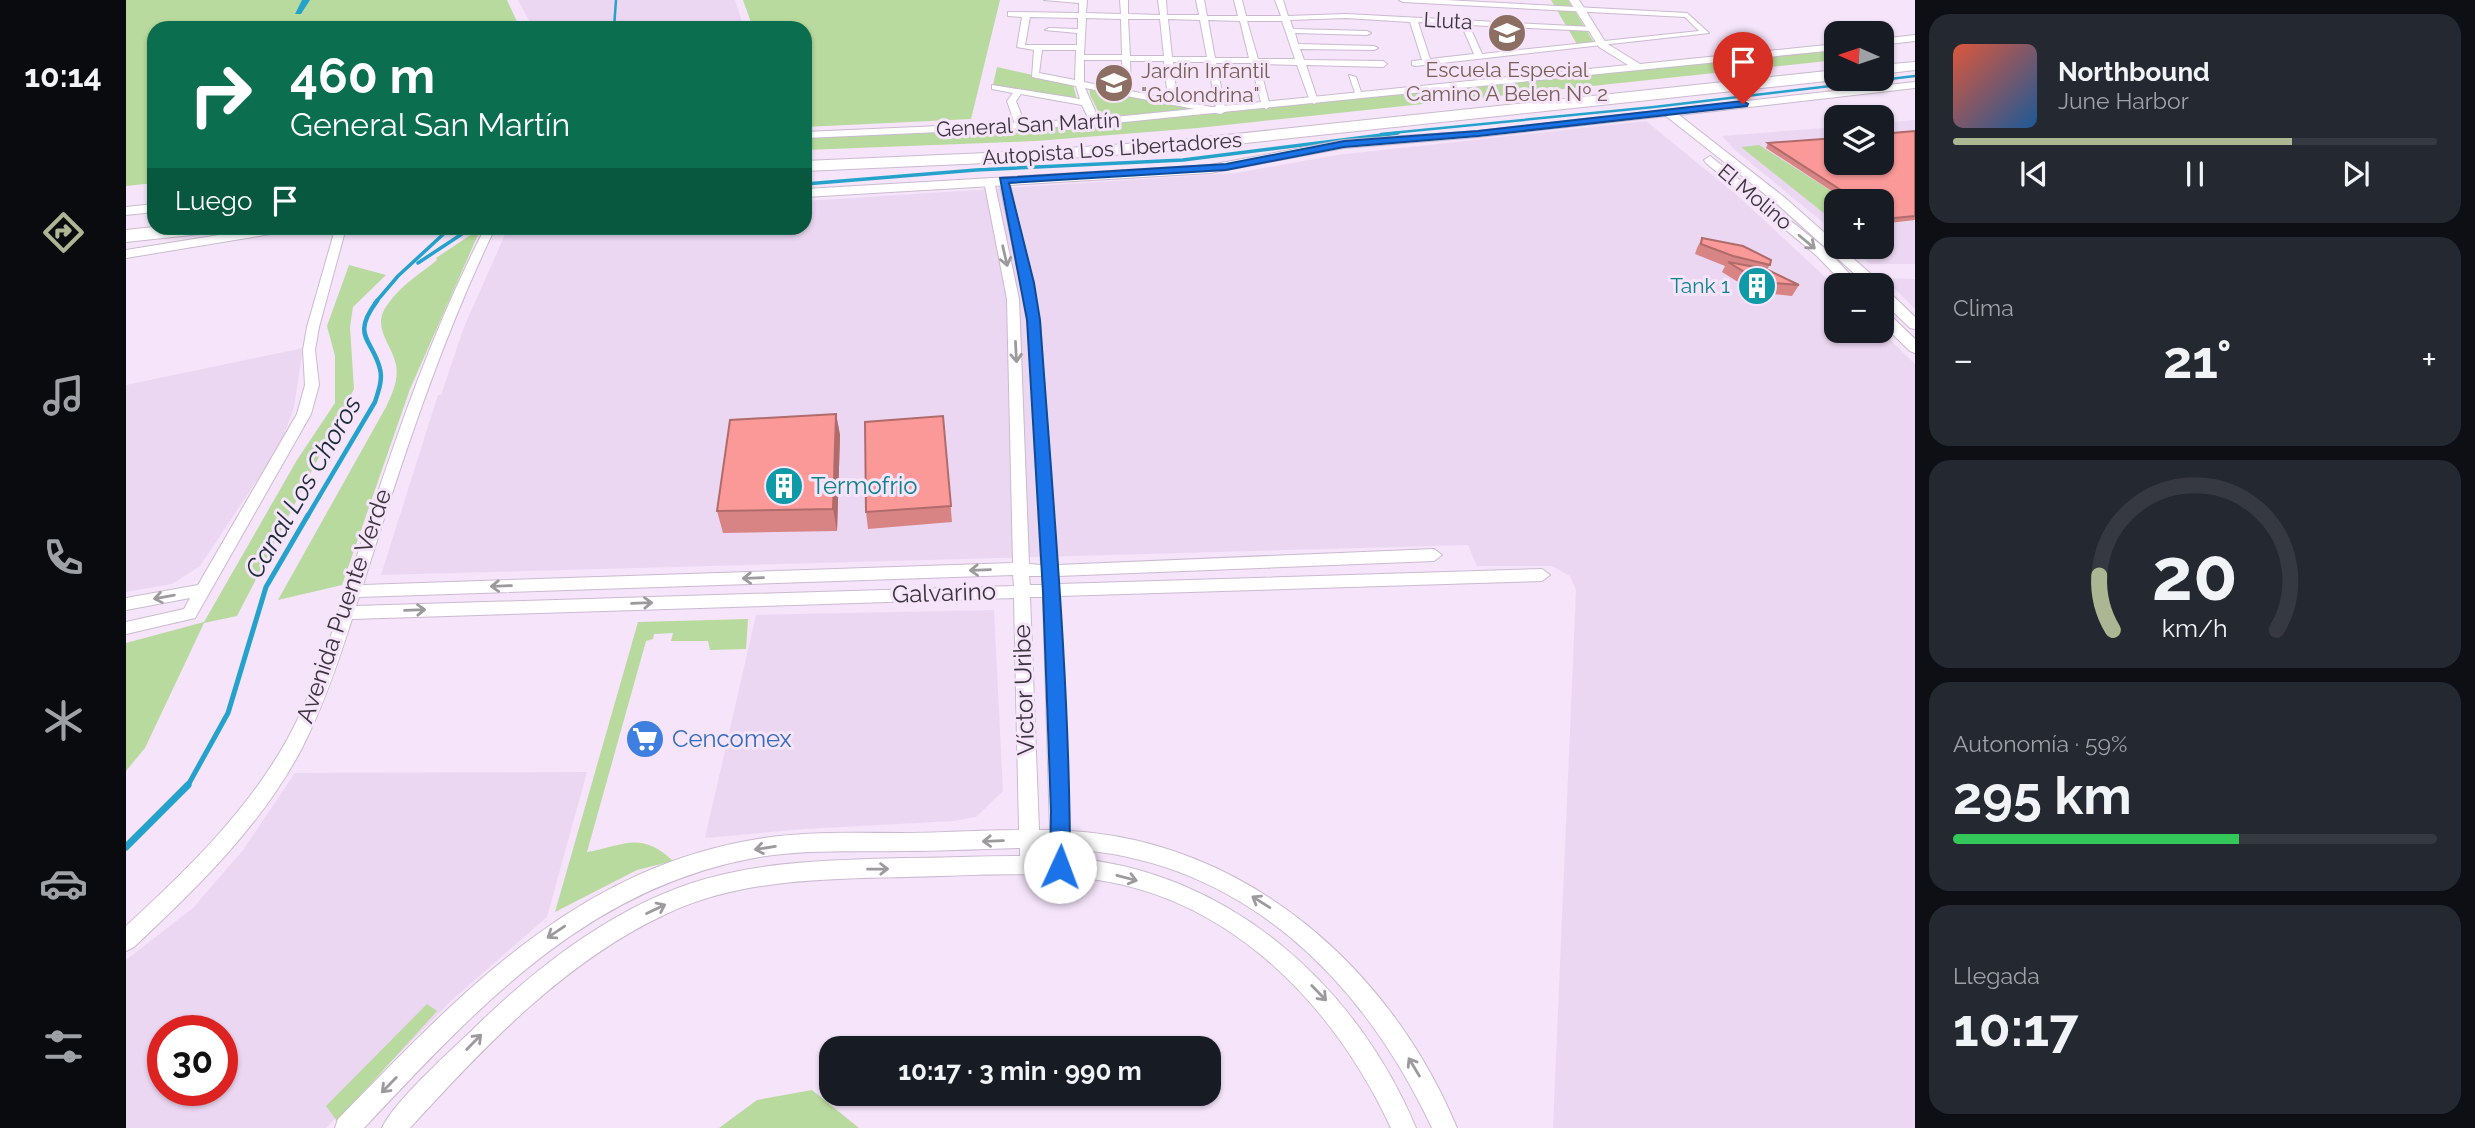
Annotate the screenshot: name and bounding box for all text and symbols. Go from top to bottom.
street label: Lluta [1423,7,1473,34]
school or university icon: Escuela Especial Camino A Belen Nº 2 [1486,12,1528,54]
north arrow [1824,21,1894,91]
map controls [1824,21,1894,343]
pin [1713,32,1773,104]
icon: arrive [1724,43,1762,81]
text: 460 m [290,47,435,104]
icon: right [175,49,266,140]
text: 10:14 [24,57,102,94]
place label: Escuela Especial Camino A Belen Nº 2 [1406,57,1608,106]
text: Northbound [2058,57,2210,87]
place label: Jardín Infantil "Golondrina" [1141,58,1270,107]
school or university icon: Jardín Infantil "Golondrina" [1093,62,1135,104]
text: June Harbor [2058,87,2189,114]
button: layers [1824,105,1894,175]
text: General San Martín [290,106,570,143]
street label: General San Martín [935,107,1120,142]
street label: Autopista Los Libertadores [981,127,1243,170]
icon: previous [2015,155,2053,193]
icon: pause [2176,155,2214,193]
icon: next [2337,155,2375,193]
street label: El Molino [1713,158,1797,235]
icon: arrive [266,182,304,220]
text: Luego [175,186,252,216]
button: + [1824,189,1894,259]
icon: directions [39,208,88,257]
one-way arrow [1798,234,1816,249]
one-way arrow [999,244,1013,267]
building icon: Tank 1 [1736,265,1778,307]
place label: Tank 1 [1670,273,1730,298]
button: − [1824,273,1894,343]
text: Clima [1953,294,2014,321]
text: 21° [2163,329,2232,390]
text: − [1953,337,1973,382]
text: + [2421,337,2437,382]
one-way arrow [1010,340,1023,363]
icon: music [39,371,88,420]
water label: Canal Los Choros [239,391,367,583]
building icon: Termofrio [763,465,805,507]
place label: Termofrio [811,471,917,500]
street label: Avenida Puente Verde [290,485,397,727]
text: 20 [2152,532,2238,617]
icon: phone [39,533,88,582]
one-way arrow [969,563,992,577]
one-way arrow [742,571,765,584]
street label: Galvarino [892,576,996,609]
one-way arrow [490,579,513,592]
one-way arrow [153,591,176,604]
one-way arrow [630,596,653,610]
one-way arrow [403,604,426,617]
text: km/h [2162,613,2228,643]
street label: Víctor Uribe [1007,624,1040,756]
icon: climate [39,696,88,745]
supermarket icon: Cencomex [624,718,666,760]
place label: Cencomex [672,724,792,753]
text: Autonomía · 59% [1953,730,2127,757]
text: 295 km [1953,765,2132,826]
position arrow [1023,830,1097,904]
one-way arrow [981,834,1004,847]
one-way arrow [755,841,777,854]
icon: car [39,859,88,908]
one-way arrow [866,862,889,875]
one-way arrow [1116,872,1138,885]
one-way arrow [1251,895,1271,909]
one-way arrow [645,902,666,915]
one-way arrow [547,925,566,939]
text: Llegada [1953,962,2040,989]
one-way arrow [1310,984,1327,1001]
text: 10:17 [1953,997,2078,1058]
speed limit sign: 30 [147,1015,238,1106]
icon: filters [39,1022,88,1071]
one-way arrow [465,1034,482,1051]
text: 10:17 · 3 min · 990 m [898,1056,1142,1086]
one-way arrow [1407,1057,1421,1077]
one-way arrow [380,1076,397,1093]

